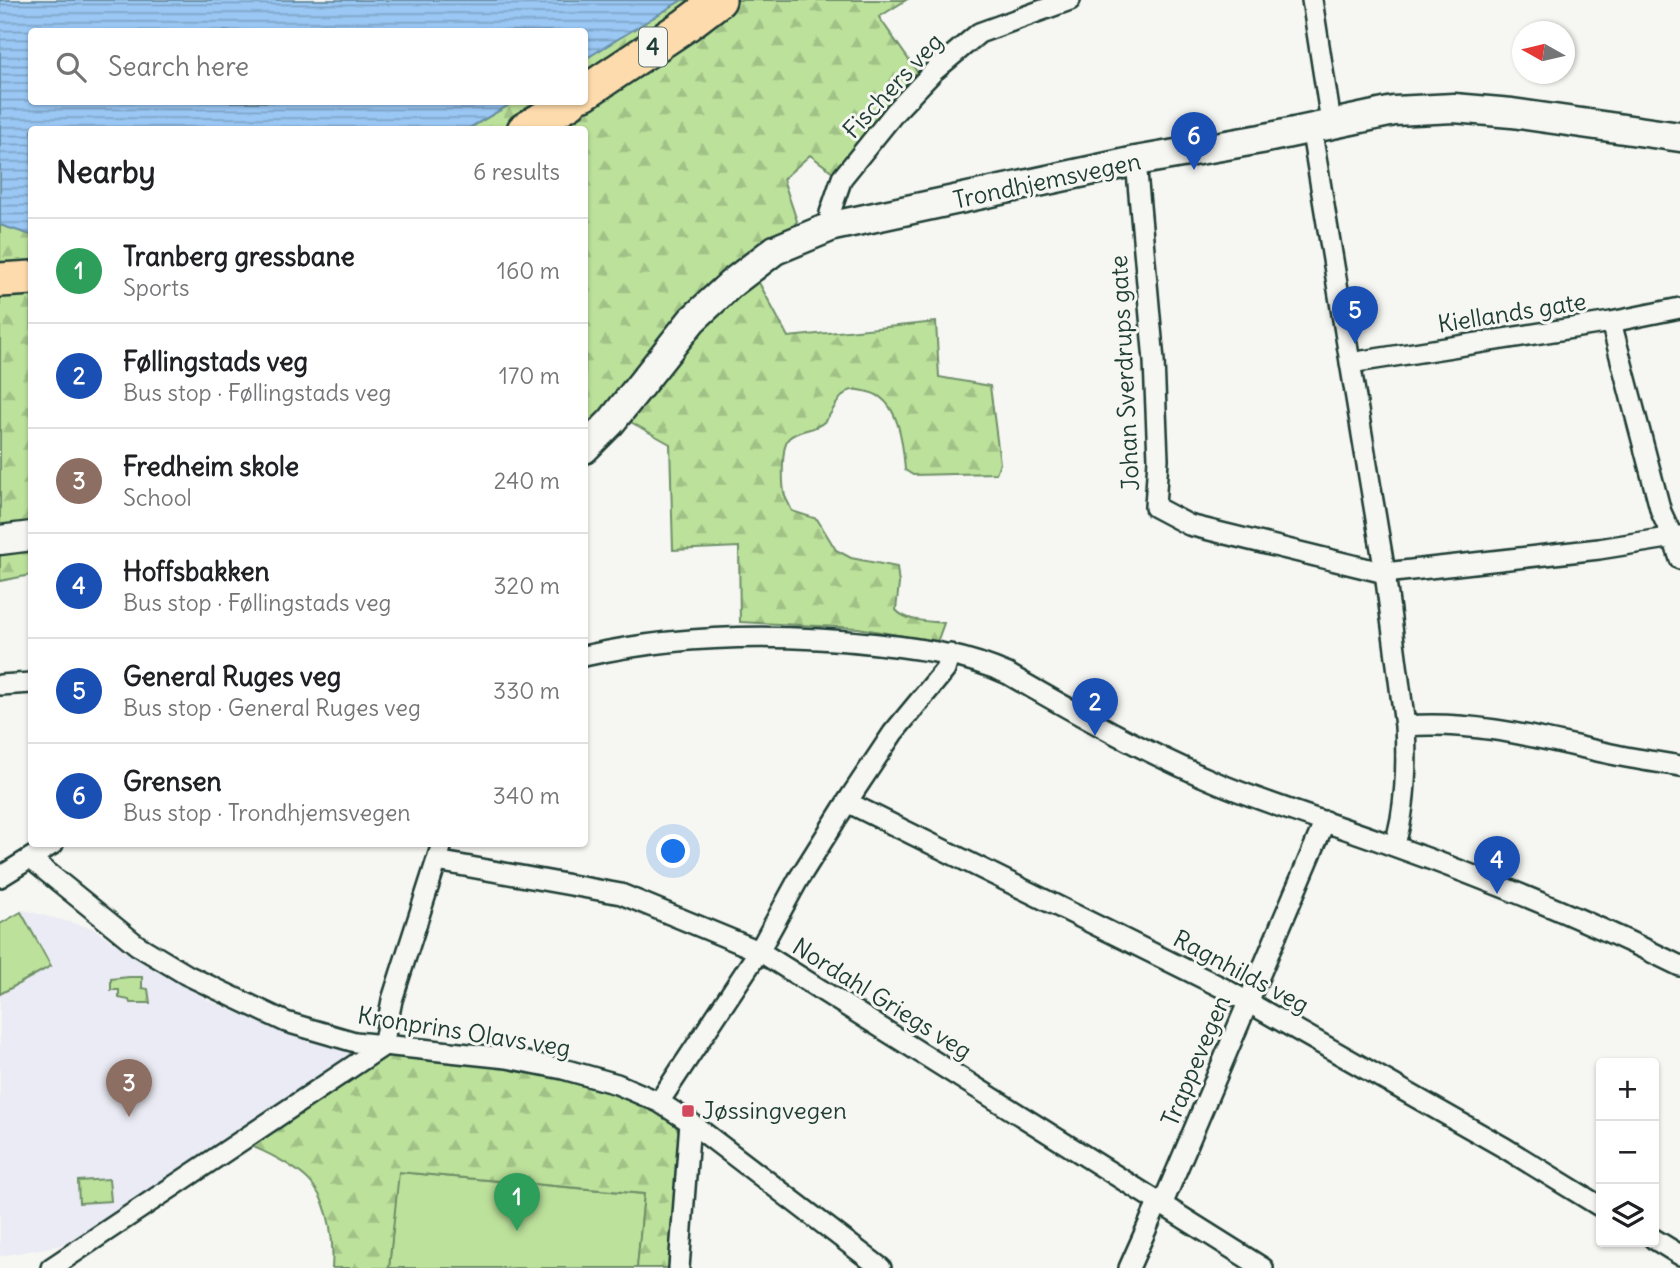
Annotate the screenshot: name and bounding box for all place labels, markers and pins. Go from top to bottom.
pin: 6 [1171,112,1217,170]
pin: 5 [1332,286,1378,344]
pin: 2 [1072,678,1118,736]
pin: 4 [1474,836,1520,894]
pin: 3 [106,1059,152,1117]
place label: Jøssingvegen [702,1095,847,1125]
marker: Jøssingvegen [680,1103,696,1119]
pin: 1 [494,1173,540,1231]

